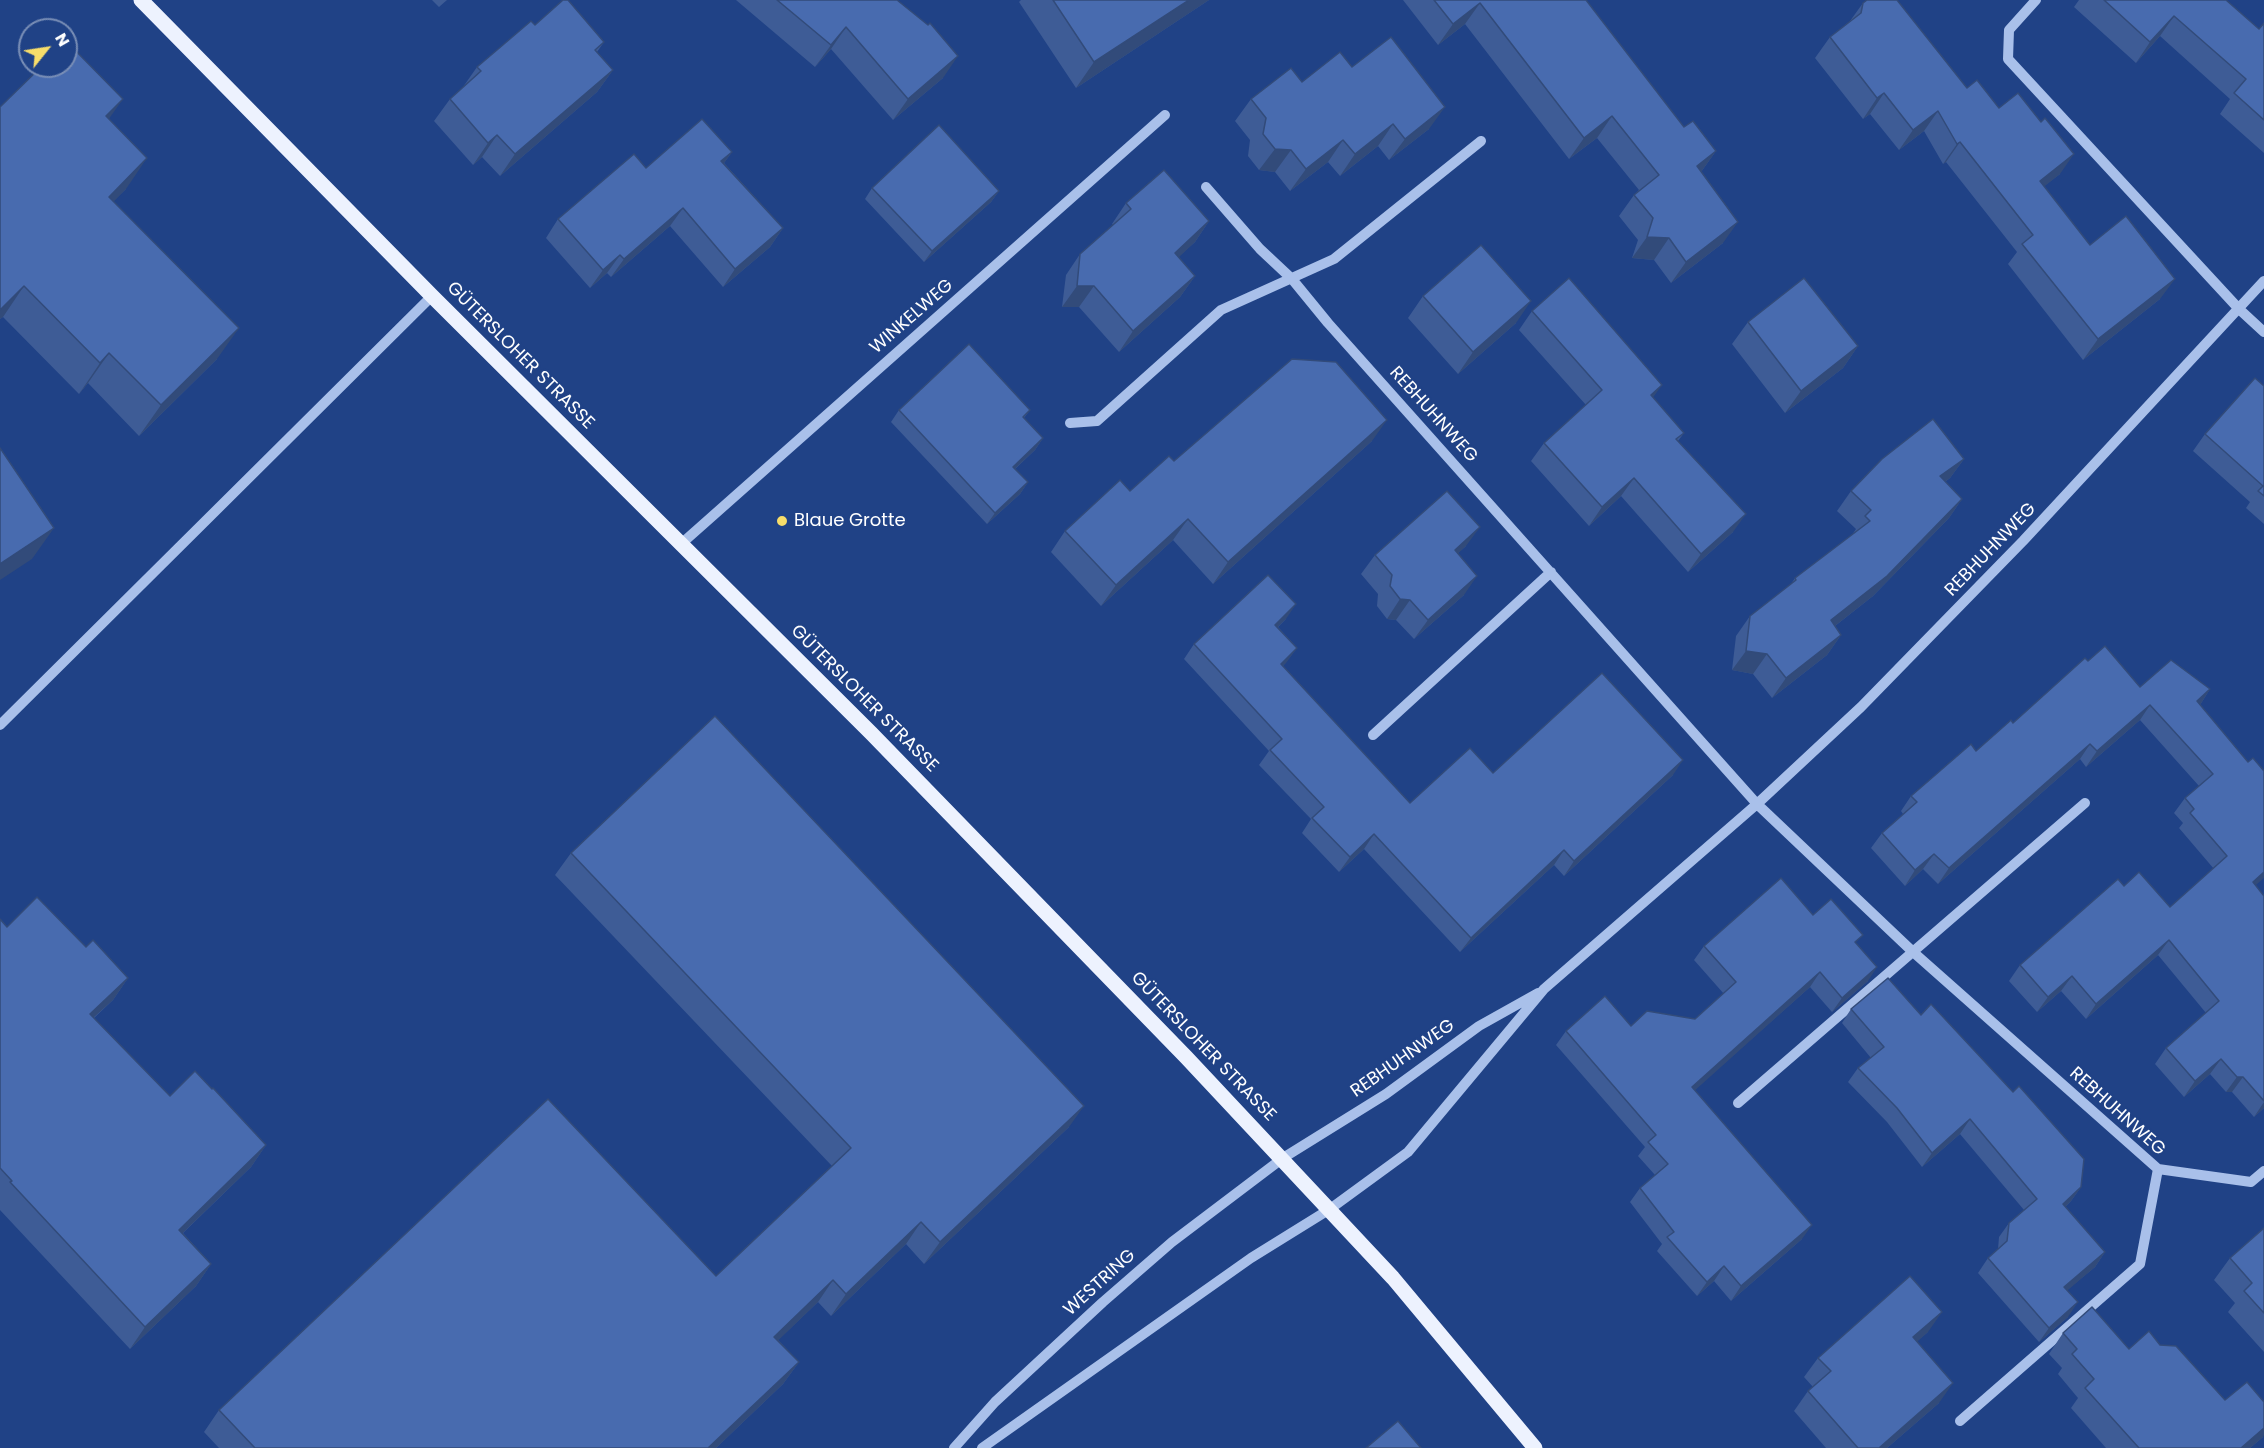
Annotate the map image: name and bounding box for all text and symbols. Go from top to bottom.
north arrow [18,18,78,78]
text: N [49,29,75,51]
street label: WINKELWEG [866,275,958,359]
street label: GÜTERSLOHER STRASSE [442,278,598,434]
street label: REBHUHNWEG [1384,363,1482,467]
street label: REBHUHNWEG [1941,499,2041,601]
place label: Blaue Grotte [794,510,906,532]
marker: Blaue Grotte [775,514,789,528]
street label: GÜTERSLOHER STRASSE [786,621,942,777]
street label: GÜTERSLOHER STRASSE [1126,968,1280,1126]
street label: REBHUHNWEG [1347,1015,1459,1103]
street label: REBHUHNWEG [2065,1063,2169,1161]
street label: WESTRING [1060,1245,1140,1321]

